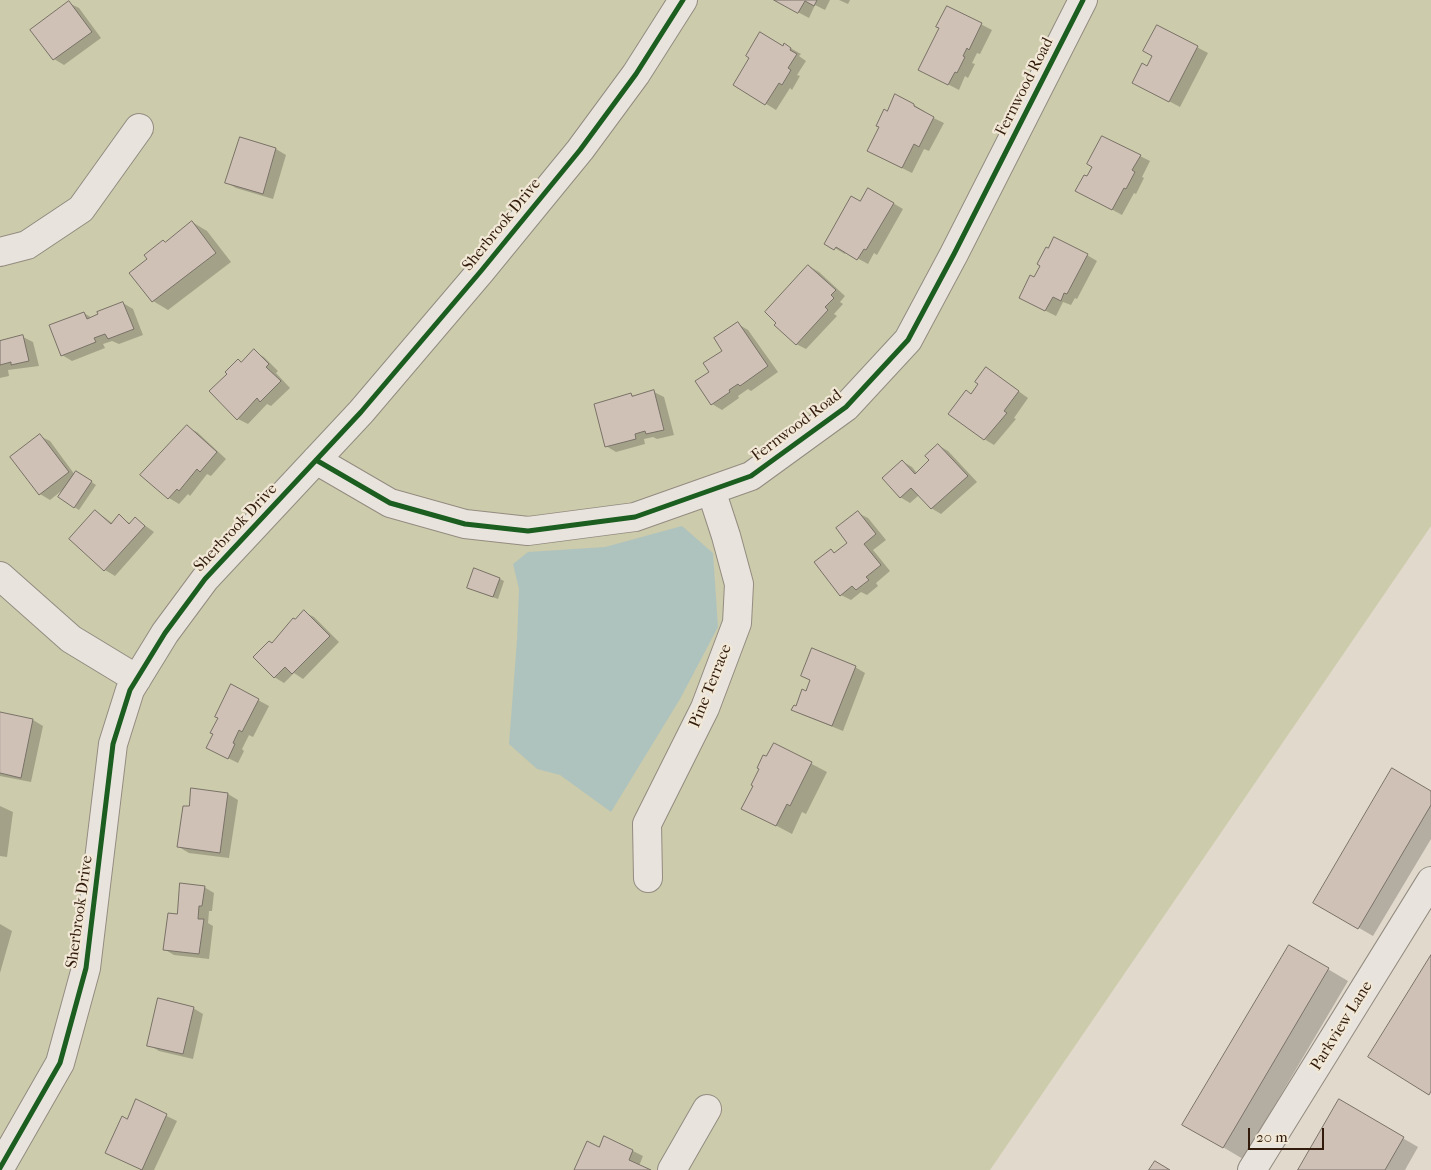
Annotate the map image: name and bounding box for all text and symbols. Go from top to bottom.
street label: Fernwood Road [992,35,1058,139]
street label: Sherbrook Drive [459,175,545,275]
street label: Fernwood Road [748,386,846,466]
street label: Sherbrook Drive [190,480,282,576]
street label: Pine Terrace [686,641,736,731]
street label: Sherbrook Drive [63,854,97,970]
street label: Parkview Lane [1307,978,1377,1074]
scale bar [1251,1118,1327,1150]
text: 20 m [1256,1128,1288,1146]

